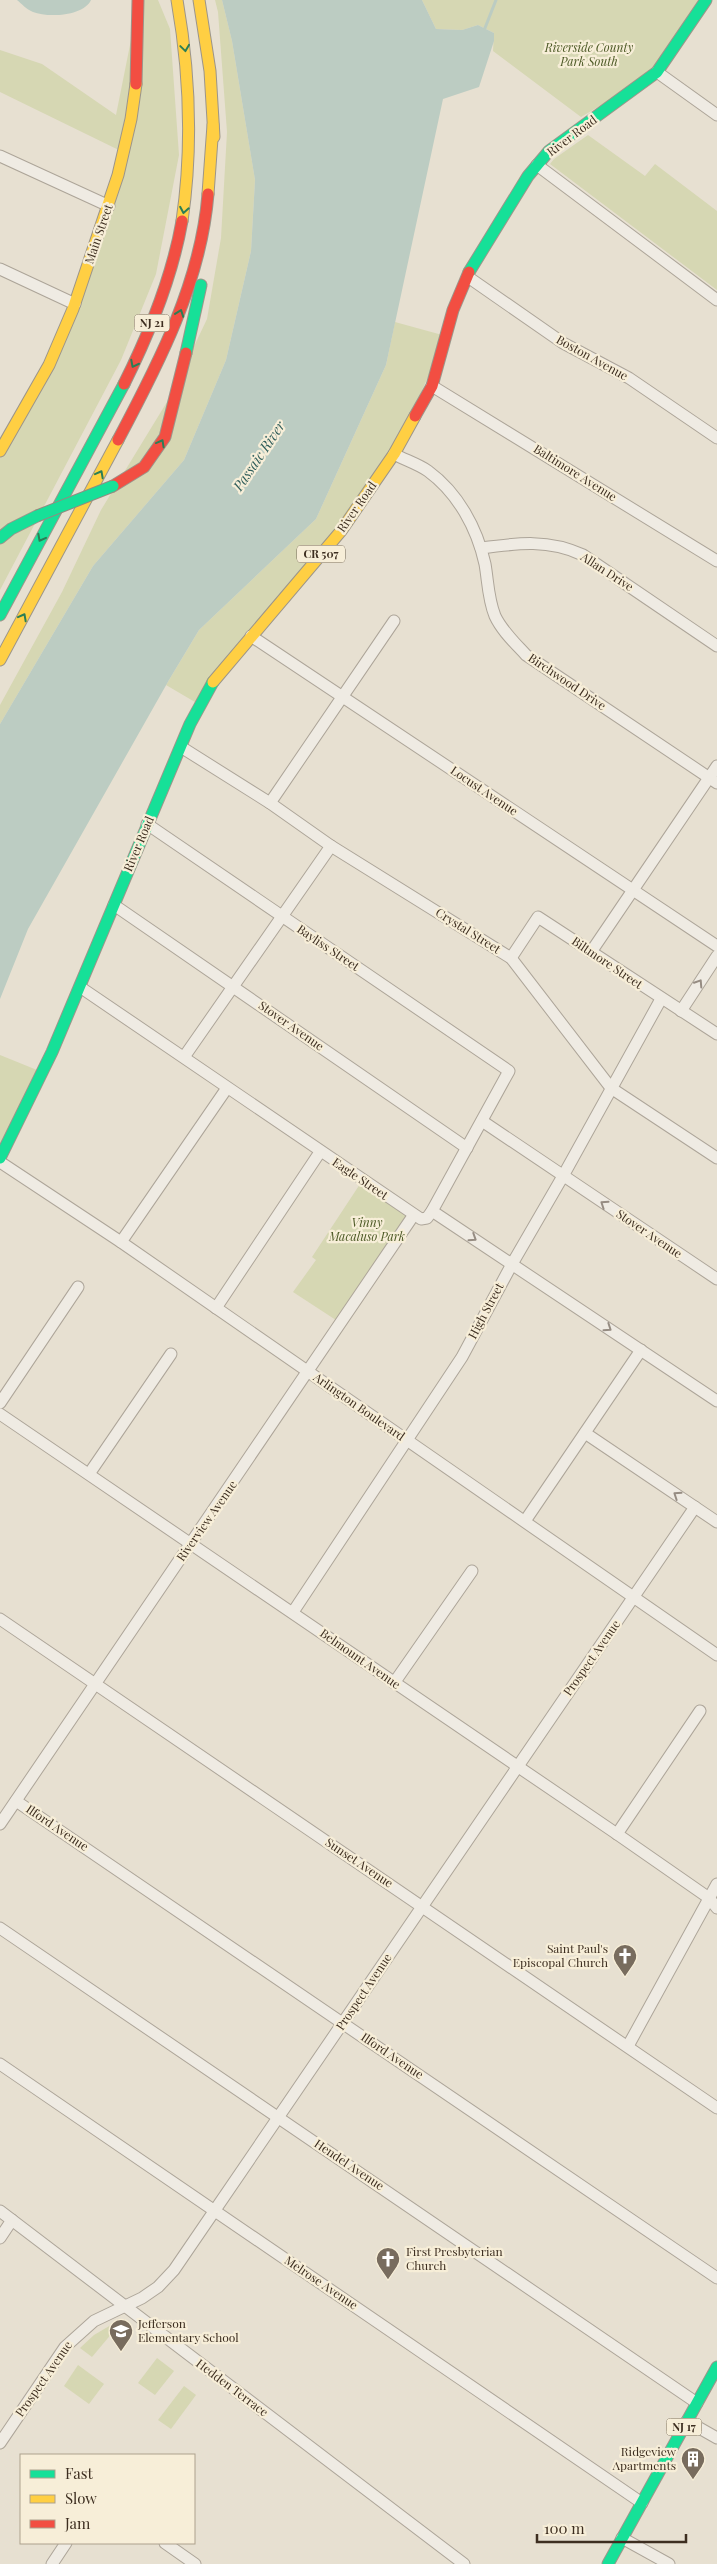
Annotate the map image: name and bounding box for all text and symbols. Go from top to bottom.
park label: Riverside County Park South [544,39,634,69]
one-way arrow [180,44,190,52]
street label: River Road [543,111,600,159]
street label: Main Street [80,201,116,266]
one-way arrow [179,205,189,214]
one-way arrow [174,309,184,317]
road number: NJ 21 [134,314,170,332]
street label: Boston Avenue [554,331,631,383]
one-way arrow [130,359,140,368]
water label: Passaic River [228,416,289,495]
one-way arrow [155,440,165,449]
street label: Baltimore Avenue [531,440,620,504]
one-way arrow [94,470,104,479]
street label: River Road [333,478,380,535]
one-way arrow [37,533,47,542]
road number: CR 507 [297,546,345,562]
street label: Allan Drive [577,548,637,594]
one-way arrow [17,613,27,622]
street label: Birchwood Drive [526,649,610,713]
street label: Locust Avenue [448,762,521,819]
street label: River Road [119,814,157,874]
street label: Crystal Street [433,904,505,957]
street label: Bayliss Street [294,920,364,974]
street label: Biltmore Street [569,933,647,992]
one-way arrow [693,980,702,989]
street label: Stover Avenue [256,997,327,1054]
street label: Eagle Street [329,1154,392,1203]
one-way arrow [600,1201,609,1210]
street label: Stover Avenue [613,1205,686,1261]
park label: Vinny Macaluso Park [328,1214,405,1244]
one-way arrow [467,1232,476,1241]
street label: High Street [464,1279,507,1341]
one-way arrow [602,1322,611,1331]
street label: Arlington Boulevard [310,1368,408,1444]
street label: Riverview Avenue [172,1477,240,1564]
one-way arrow [673,1492,682,1501]
street label: Prospect Avenue [559,1616,623,1699]
street label: Belmount Avenue [317,1625,404,1692]
street label: Ilford Avenue [23,1800,92,1854]
street label: Sunset Avenue [323,1834,396,1891]
place label: Saint Paul's Episcopal Church [513,1940,608,1970]
church icon: Saint Paul's Episcopal Church [612,1943,638,1977]
street label: Prospect Avenue [332,1950,395,2033]
street label: Ilford Avenue [358,2028,427,2082]
street label: Hendel Avenue [312,2135,388,2193]
place label: First Presbyterian Church [406,2243,503,2273]
church icon: First Presbyterian Church [375,2246,401,2280]
street label: Melrose Avenue [282,2252,361,2313]
place label: Jefferson Elementary School [137,2315,239,2345]
school or university icon: Jefferson Elementary School [108,2318,134,2352]
street label: Prospect Avenue [11,2337,75,2420]
street label: Hedden Terrace [193,2355,272,2420]
road number: NJ 17 [666,2418,702,2436]
place label: Ridgeview Apartments [611,2443,677,2473]
building icon: Ridgeview Apartments [680,2446,706,2480]
legend [20,2454,195,2544]
text: Fast [65,2463,94,2483]
text: Slow [65,2488,97,2508]
scale bar [537,2512,686,2544]
text: Jam [64,2513,91,2533]
text: 100 m [544,2518,585,2538]

